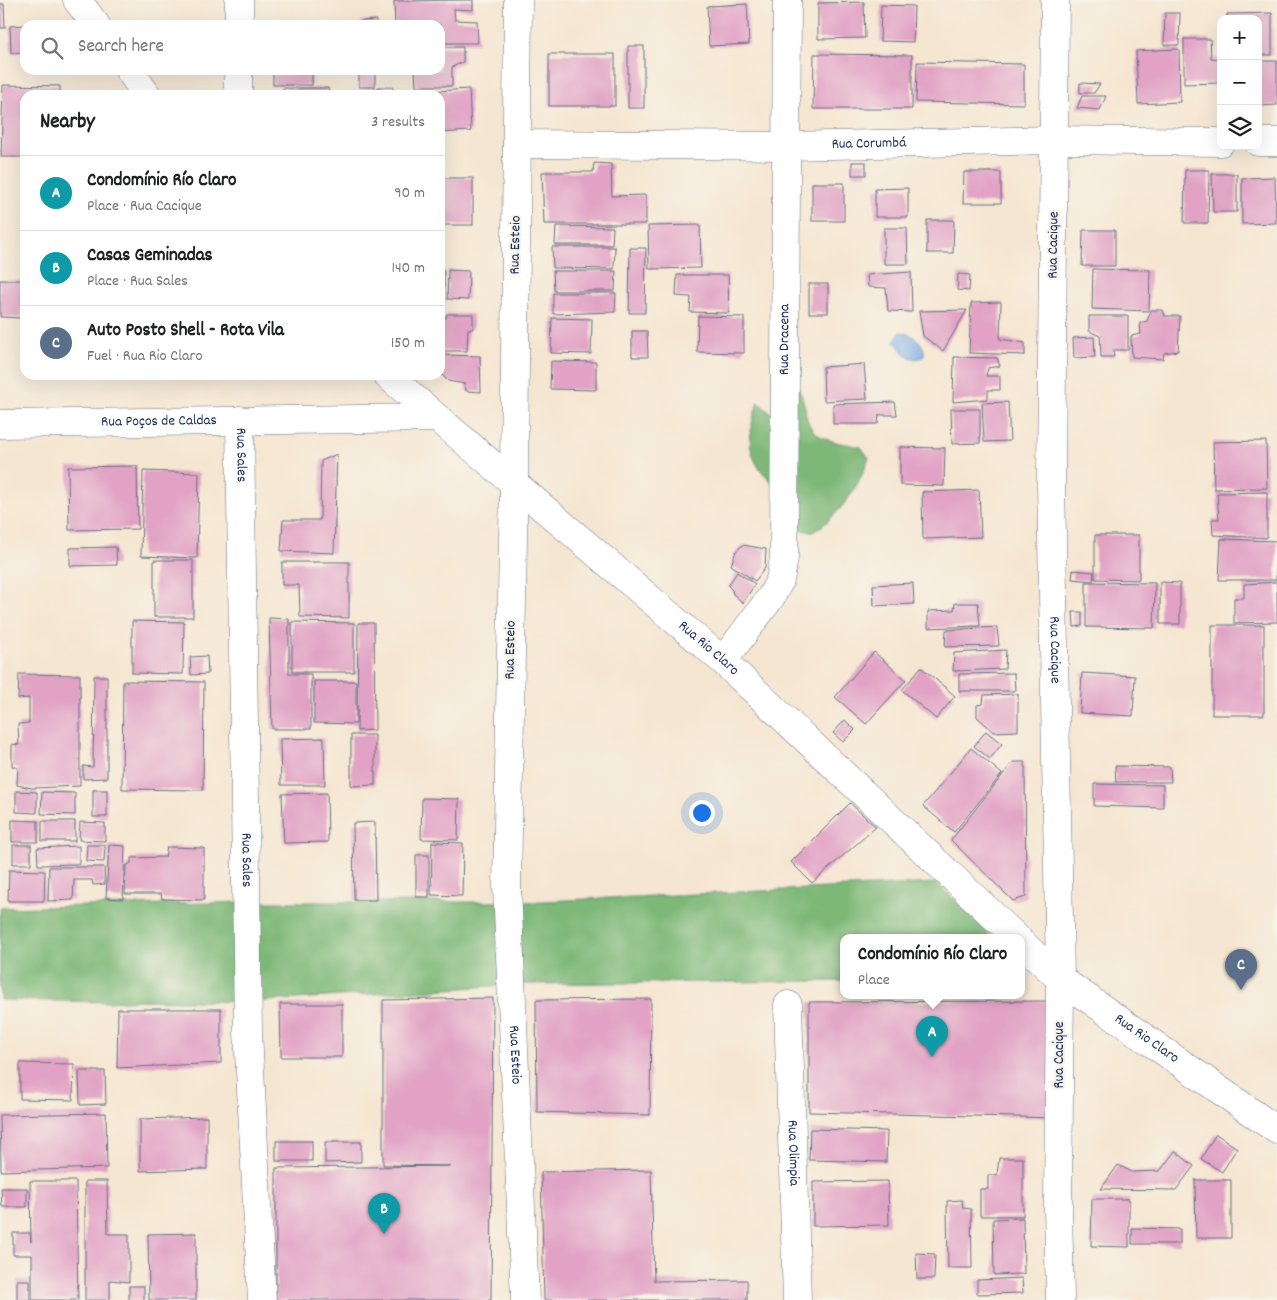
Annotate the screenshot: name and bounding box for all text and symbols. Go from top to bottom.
map controls [1217,15,1262,150]
button: + [1217,15,1262,60]
search box [20,20,445,75]
icon: search [38,34,66,62]
text: Search here [78,34,164,61]
button: − [1217,60,1262,105]
button: layers [1217,105,1262,150]
text: Nearby [40,108,95,138]
text: 3 results [371,111,425,134]
street label: Rua Corumbá [831,132,907,156]
text: Condomínio Río Claro [87,168,236,195]
text: A [52,182,60,205]
text: 90 m [394,182,425,205]
text: Place · Rua Cacique [87,195,202,218]
street label: Rua Cacique [1042,211,1066,279]
street label: Rua Esteio [504,215,528,275]
text: Casas Geminadas [87,243,213,270]
text: B [52,257,60,280]
text: 140 m [391,257,425,280]
text: Place · Rua Sales [87,270,188,293]
street label: Rua Dracena [774,303,796,375]
text: Auto Posto Shell - Rota Vila [87,318,284,345]
text: C [52,332,60,355]
text: 150 m [391,332,425,355]
text: Fuel · Rua Rio Claro [87,345,203,368]
street label: Rua Poços de Caldas [101,410,217,434]
street label: Rua Sales [229,428,252,482]
street label: Rua Rio Claro [673,616,744,682]
street label: Rua Cacique [1042,616,1066,684]
street label: Rua Esteio [499,620,523,680]
your location [689,800,715,826]
street label: Rua Sales [234,833,257,887]
popup [840,934,1025,999]
text: Condomínio Río Claro [858,942,1007,969]
pin: C [1225,949,1257,990]
text: Place [858,969,890,992]
street label: Rua Rio Claro [1109,1009,1184,1070]
pin: A [916,1016,948,1057]
street label: Rua Cacique [1049,1021,1071,1089]
street label: Rua Esteio [502,1025,527,1085]
street label: Rua Olimpia [781,1119,805,1187]
pin: B [368,1193,400,1234]

